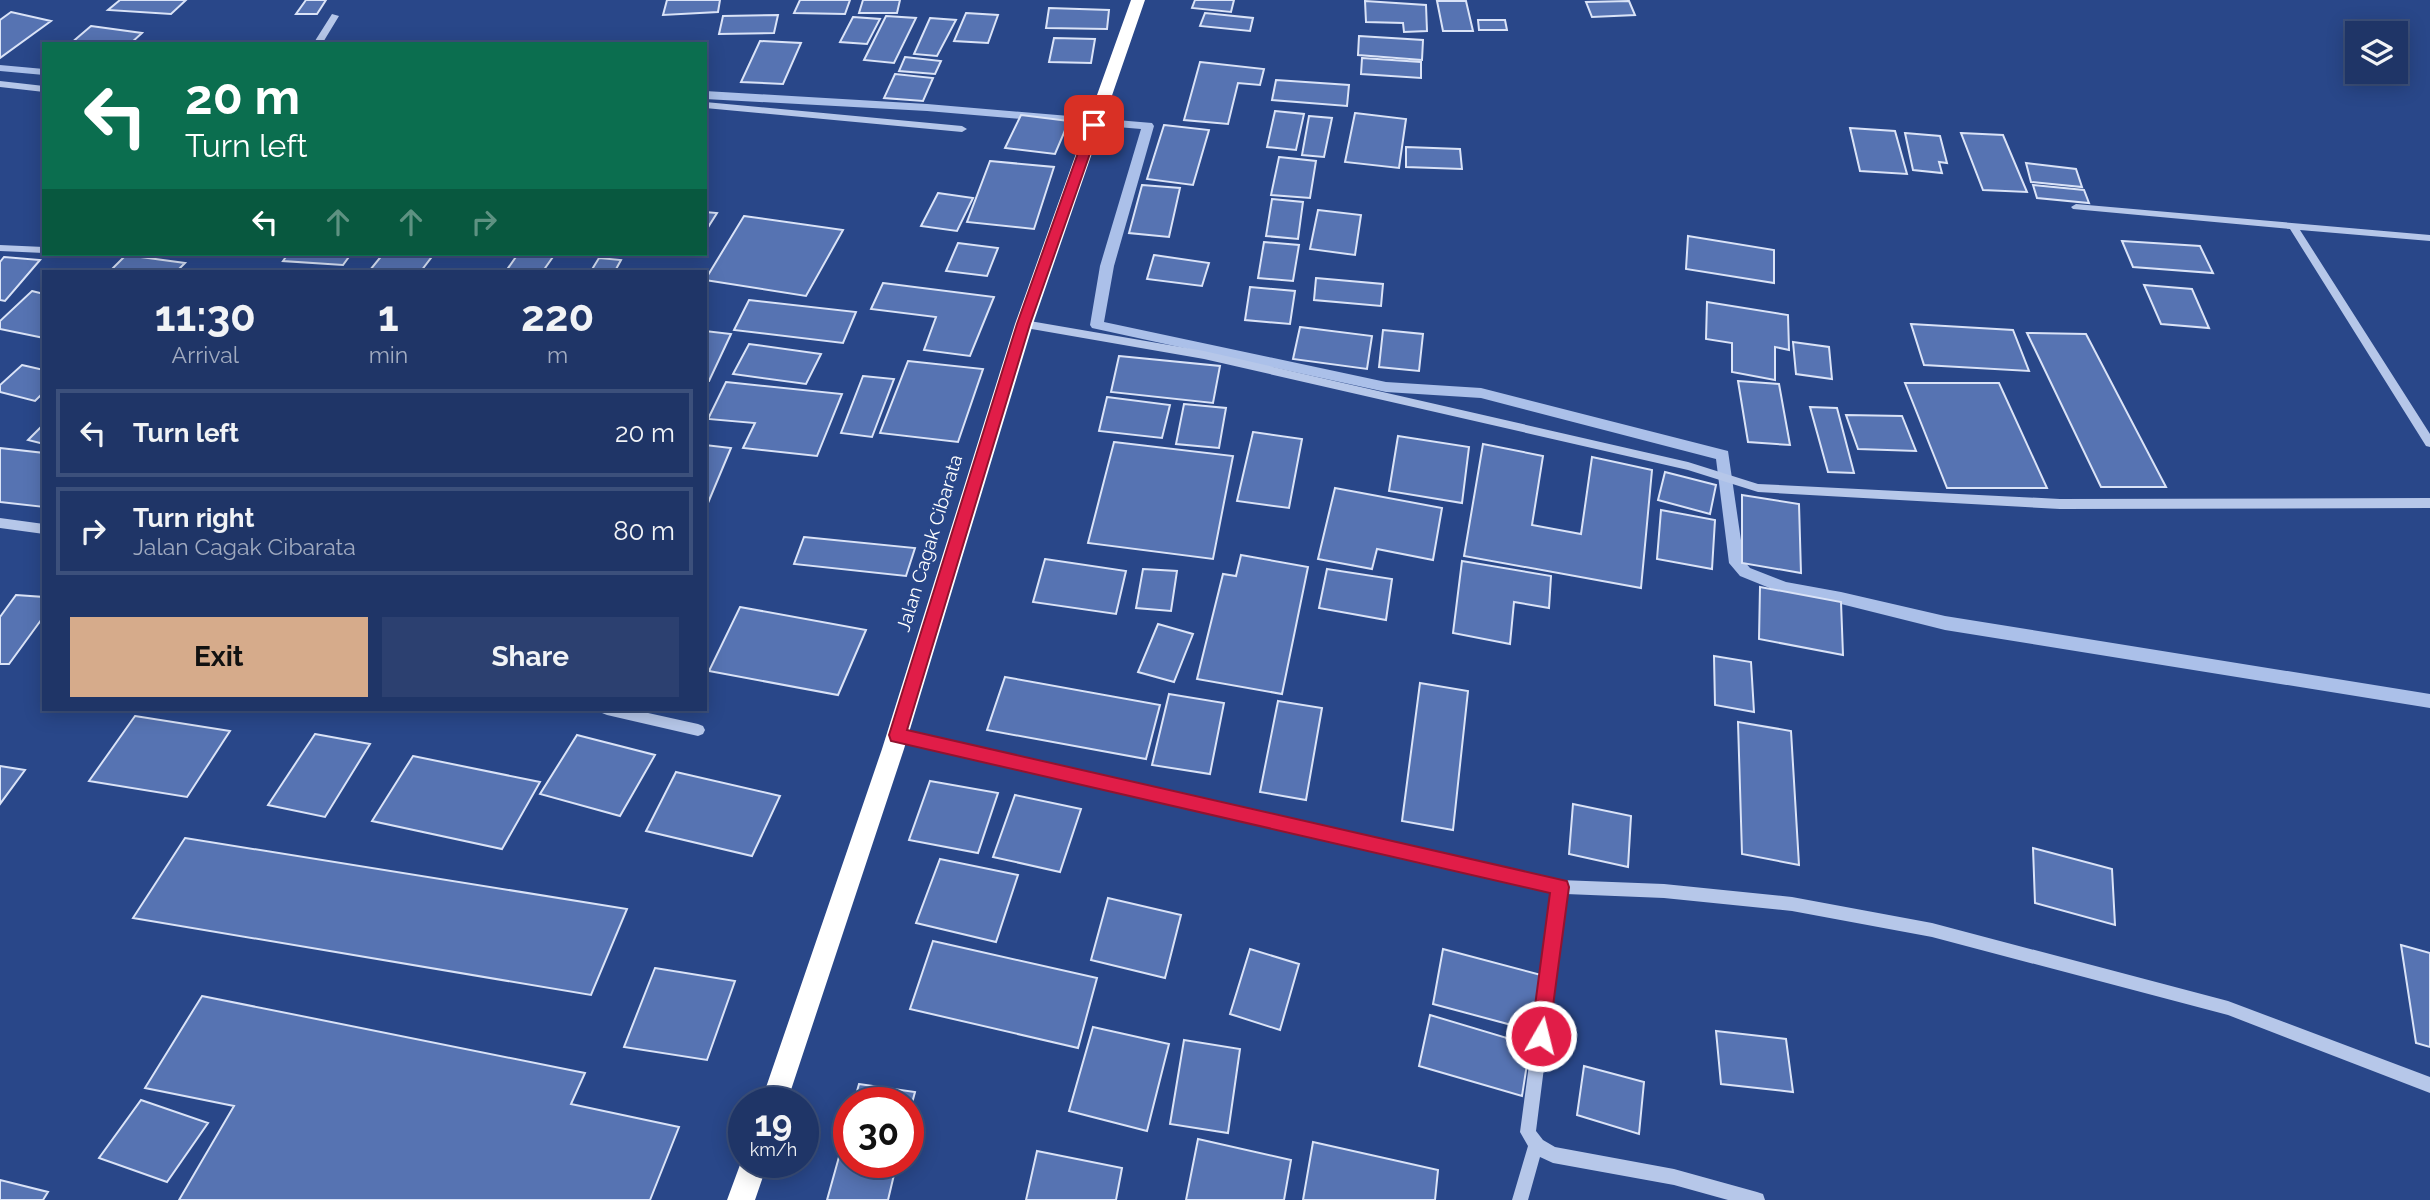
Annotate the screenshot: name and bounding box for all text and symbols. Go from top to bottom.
map controls [2345,21,2408,84]
button: layers [2345,21,2408,84]
text: 20 m [185,68,300,125]
icon: left [70,70,161,161]
pin [1064,95,1124,155]
icon: arrive [1075,106,1113,144]
text: Turn left [185,127,307,164]
icon: left [246,203,284,241]
icon: ahead [319,203,357,241]
icon: ahead [392,203,430,241]
icon: right [465,203,503,241]
text: 11:30 [155,292,256,341]
text: 1 [378,292,399,341]
text: 220 [521,292,594,341]
text: Arrival [172,341,239,368]
text: min [369,341,408,368]
text: m [547,341,568,368]
icon: left [74,414,112,452]
text: Turn left [133,418,239,448]
text: 20 m [615,418,675,448]
street label: Jalan Cagak Cibarata [892,452,966,634]
text: Turn right [133,503,254,533]
icon: right [74,512,112,550]
text: 80 m [613,516,675,546]
text: Jalan Cagak Cibarata [133,533,356,560]
button: Exit [70,617,368,697]
button: Share [382,617,679,697]
position arrow [1504,999,1578,1073]
speed limit sign: 30 [833,1087,924,1178]
text: 19 [755,1103,792,1144]
text: km/h [750,1139,797,1160]

